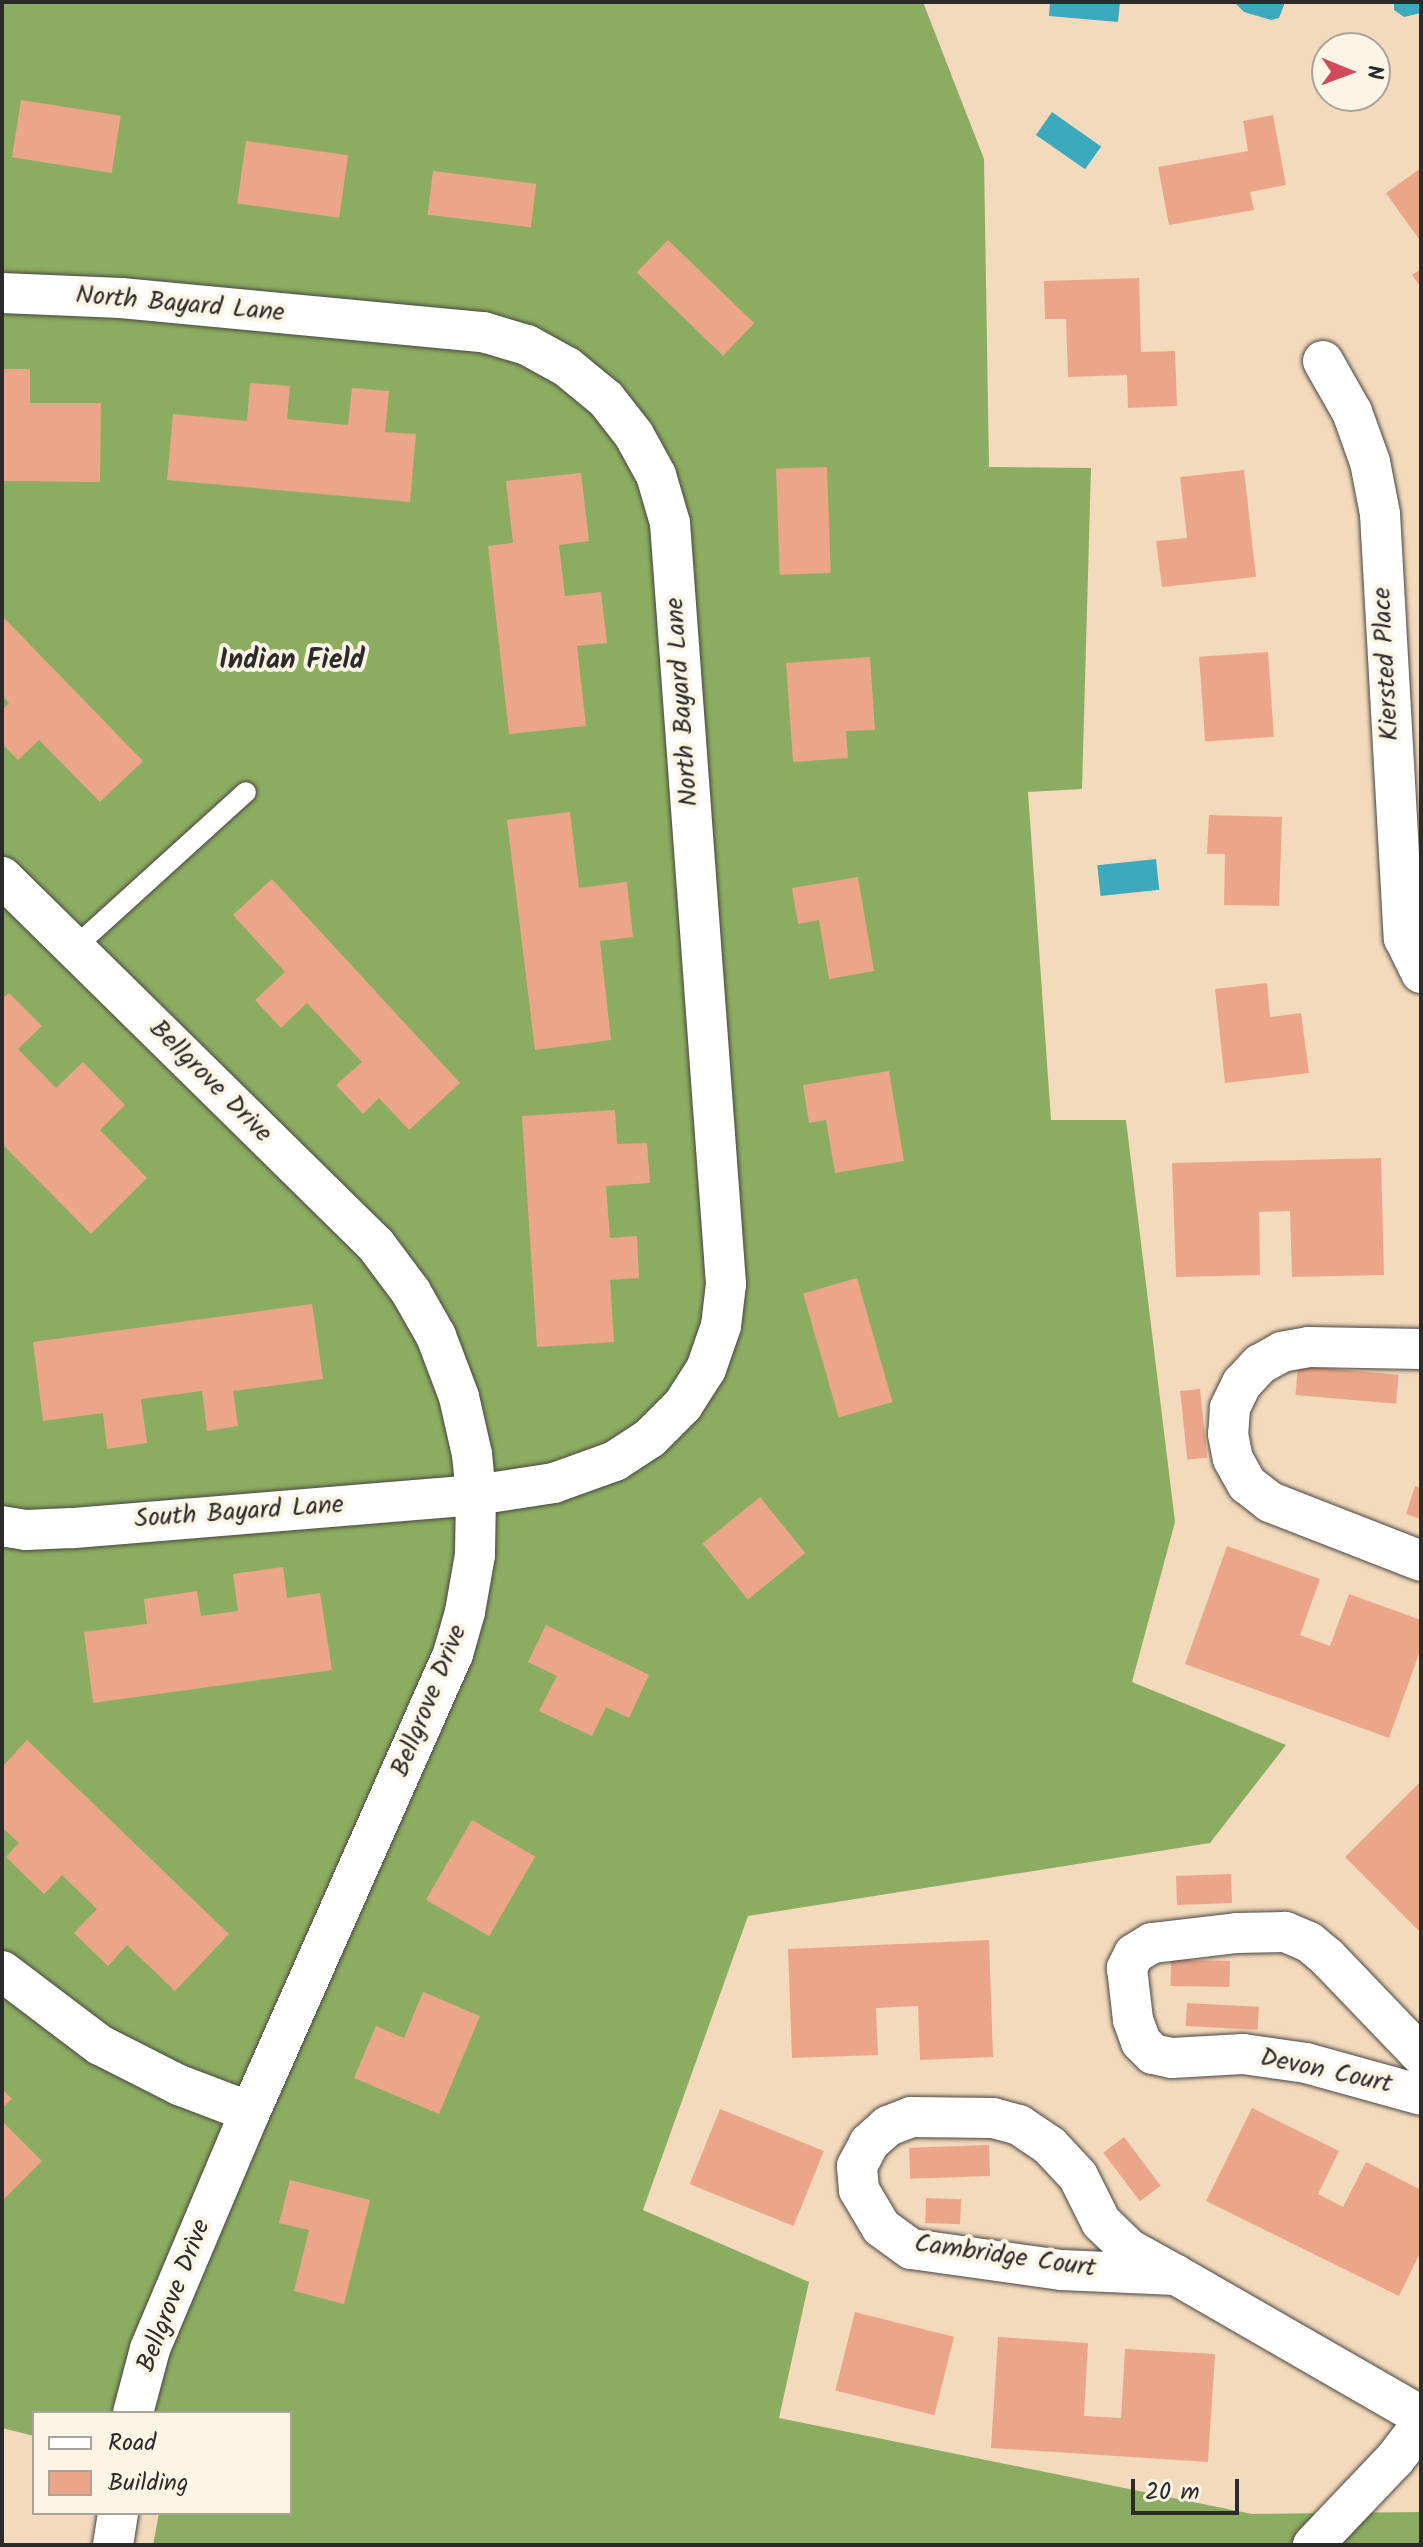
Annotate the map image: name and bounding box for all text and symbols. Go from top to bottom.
north arrow [1311,32,1391,112]
text: N [1356,65,1391,80]
street label: North Bayard Lane [74,280,286,330]
street label: Kiersted Place [1367,586,1407,742]
street label: North Bayard Lane [660,596,706,808]
district label: Indian Field [219,644,365,678]
street label: Bellgrove Drive [142,1014,278,1150]
street label: South Bayard Lane [133,1490,345,1536]
street label: Bellgrove Drive [385,1620,475,1782]
street label: Devon Court [1257,2043,1395,2101]
street label: Bellgrove Drive [132,2215,218,2377]
street label: Cambridge Court [912,2229,1098,2285]
legend [32,2411,292,2515]
text: Road [108,2424,156,2463]
scale bar [1135,2463,1243,2513]
text: Building [108,2464,188,2503]
text: 20 m [1145,2473,1200,2512]

